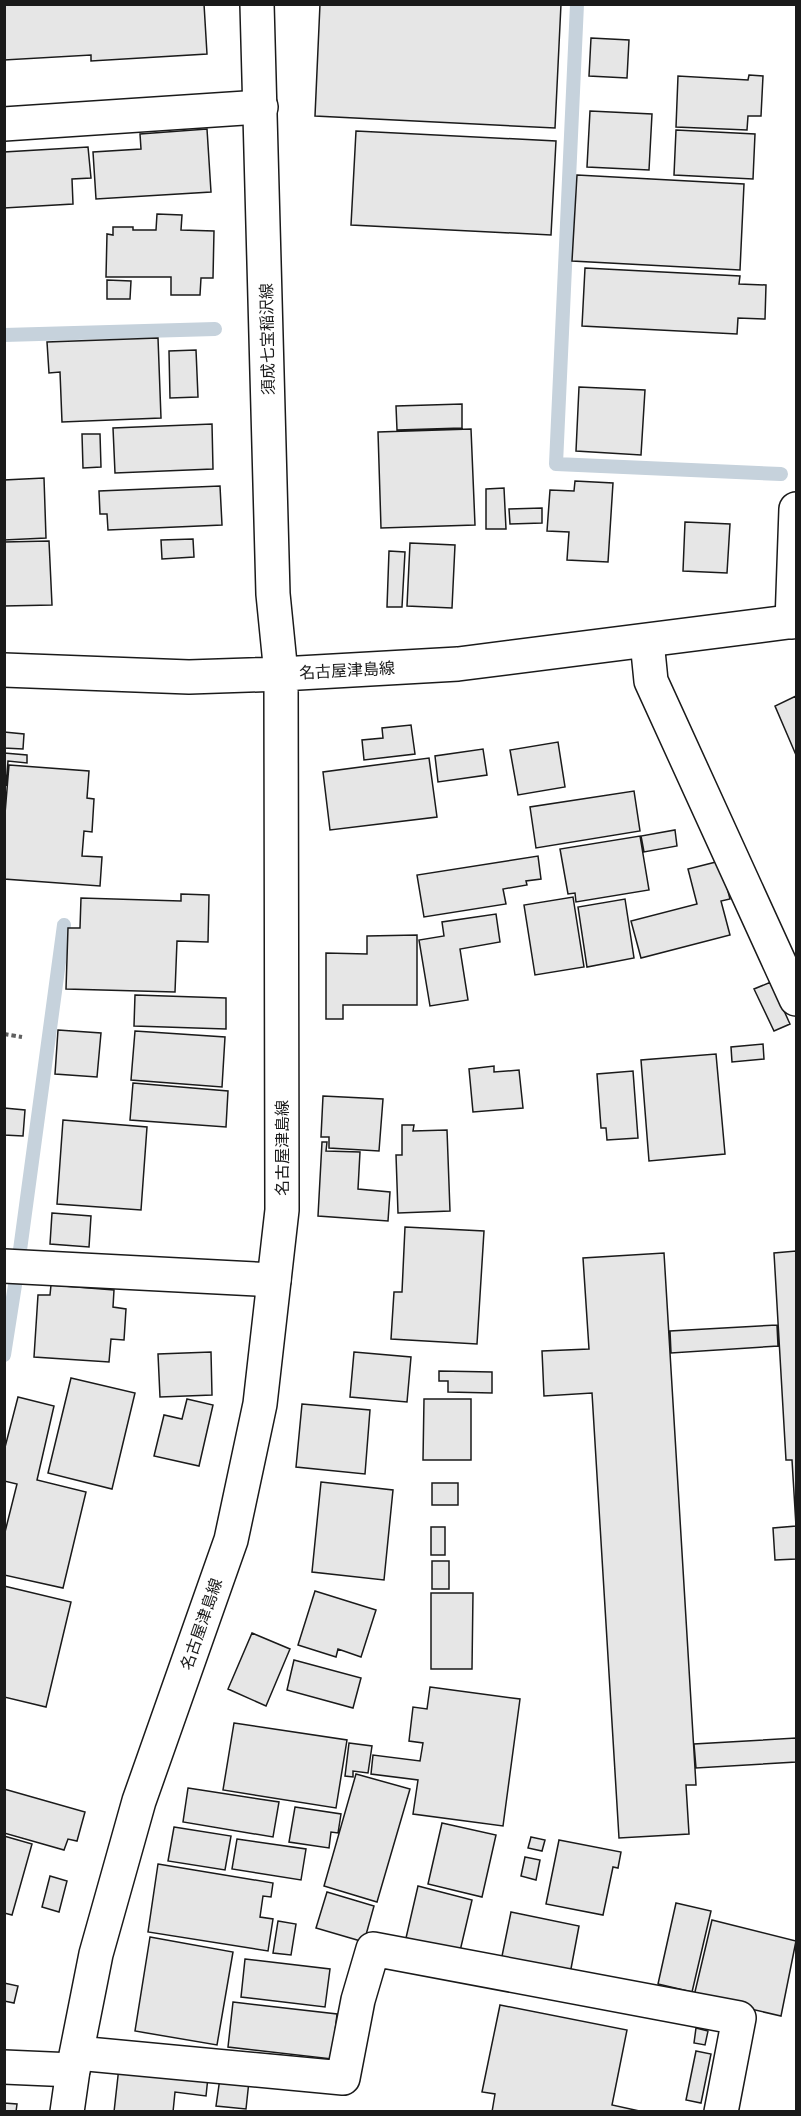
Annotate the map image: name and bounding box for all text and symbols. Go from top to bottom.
street label: 須成七宝稲沢線 [255,283,279,395]
street label: 名古屋津島線 [298,657,396,683]
street label: 名古屋津島線 [271,1100,293,1196]
street label: 名古屋津島線 [175,1575,227,1673]

